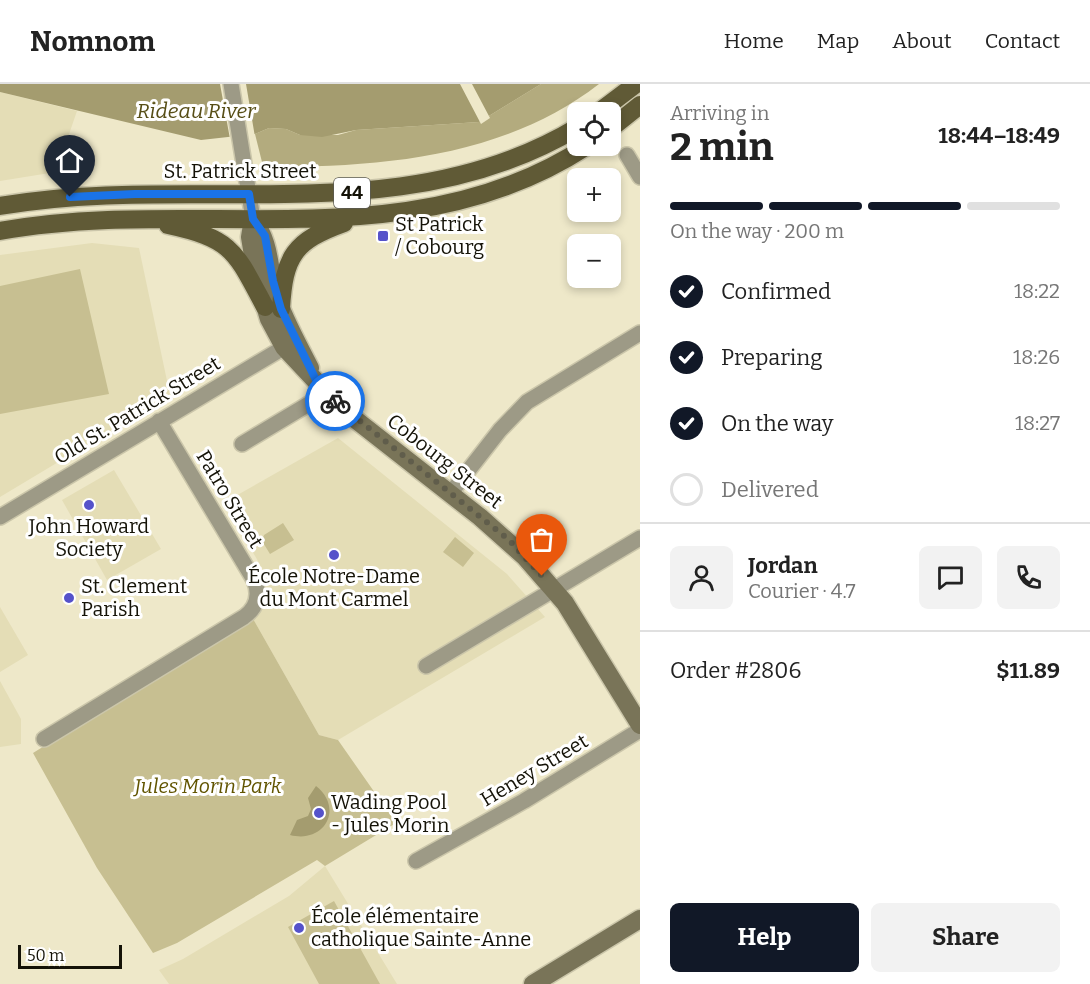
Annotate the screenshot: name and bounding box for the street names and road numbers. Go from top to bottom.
street label: St. Patrick Street [163,159,317,183]
road number: 44 [334,178,370,208]
street label: Old St. Patrick Street [50,351,224,469]
street label: Cobourg Street [383,409,507,513]
street label: Patro Street [191,446,269,552]
street label: Heney Street [476,729,592,811]

